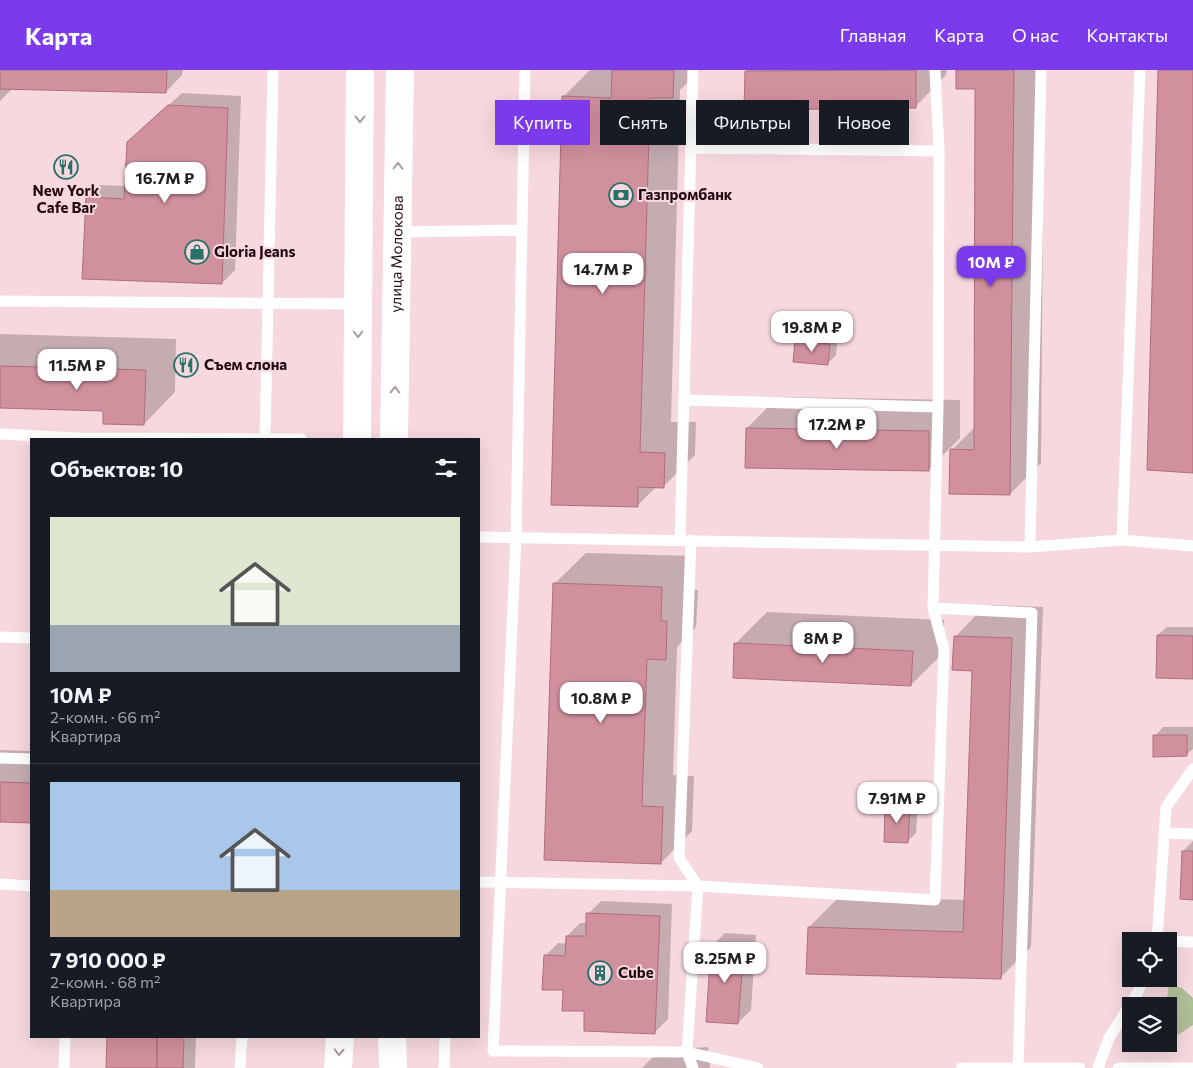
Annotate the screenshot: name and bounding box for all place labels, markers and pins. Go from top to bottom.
restaurant icon: New York Cafe Bar [53,154,79,180]
pin: 16.7M ₽ [119,162,211,204]
place label: New York Cafe Bar [33,181,100,216]
bank icon: Газпромбанк [608,182,634,208]
place label: Газпромбанк [638,185,733,203]
shop icon: Gloria Jeans [184,239,210,265]
place label: Gloria Jeans [214,242,295,260]
pin: 10M ₽ [956,246,1026,288]
pin: 14.7M ₽ [557,252,649,295]
pin: 19.8M ₽ [766,310,858,353]
pin: 11.5M ₽ [31,348,123,391]
restaurant icon: Съем слона [173,352,199,378]
place label: Съем слона [204,355,287,373]
pin: 17.2M ₽ [791,408,883,450]
pin: 8M ₽ [793,622,853,664]
pin: 10.8M ₽ [555,682,647,724]
pin: 7.91M ₽ [851,782,943,824]
pin: 8.25M ₽ [679,942,771,984]
building icon: Cube [587,960,613,986]
place label: Cube [618,963,654,981]

